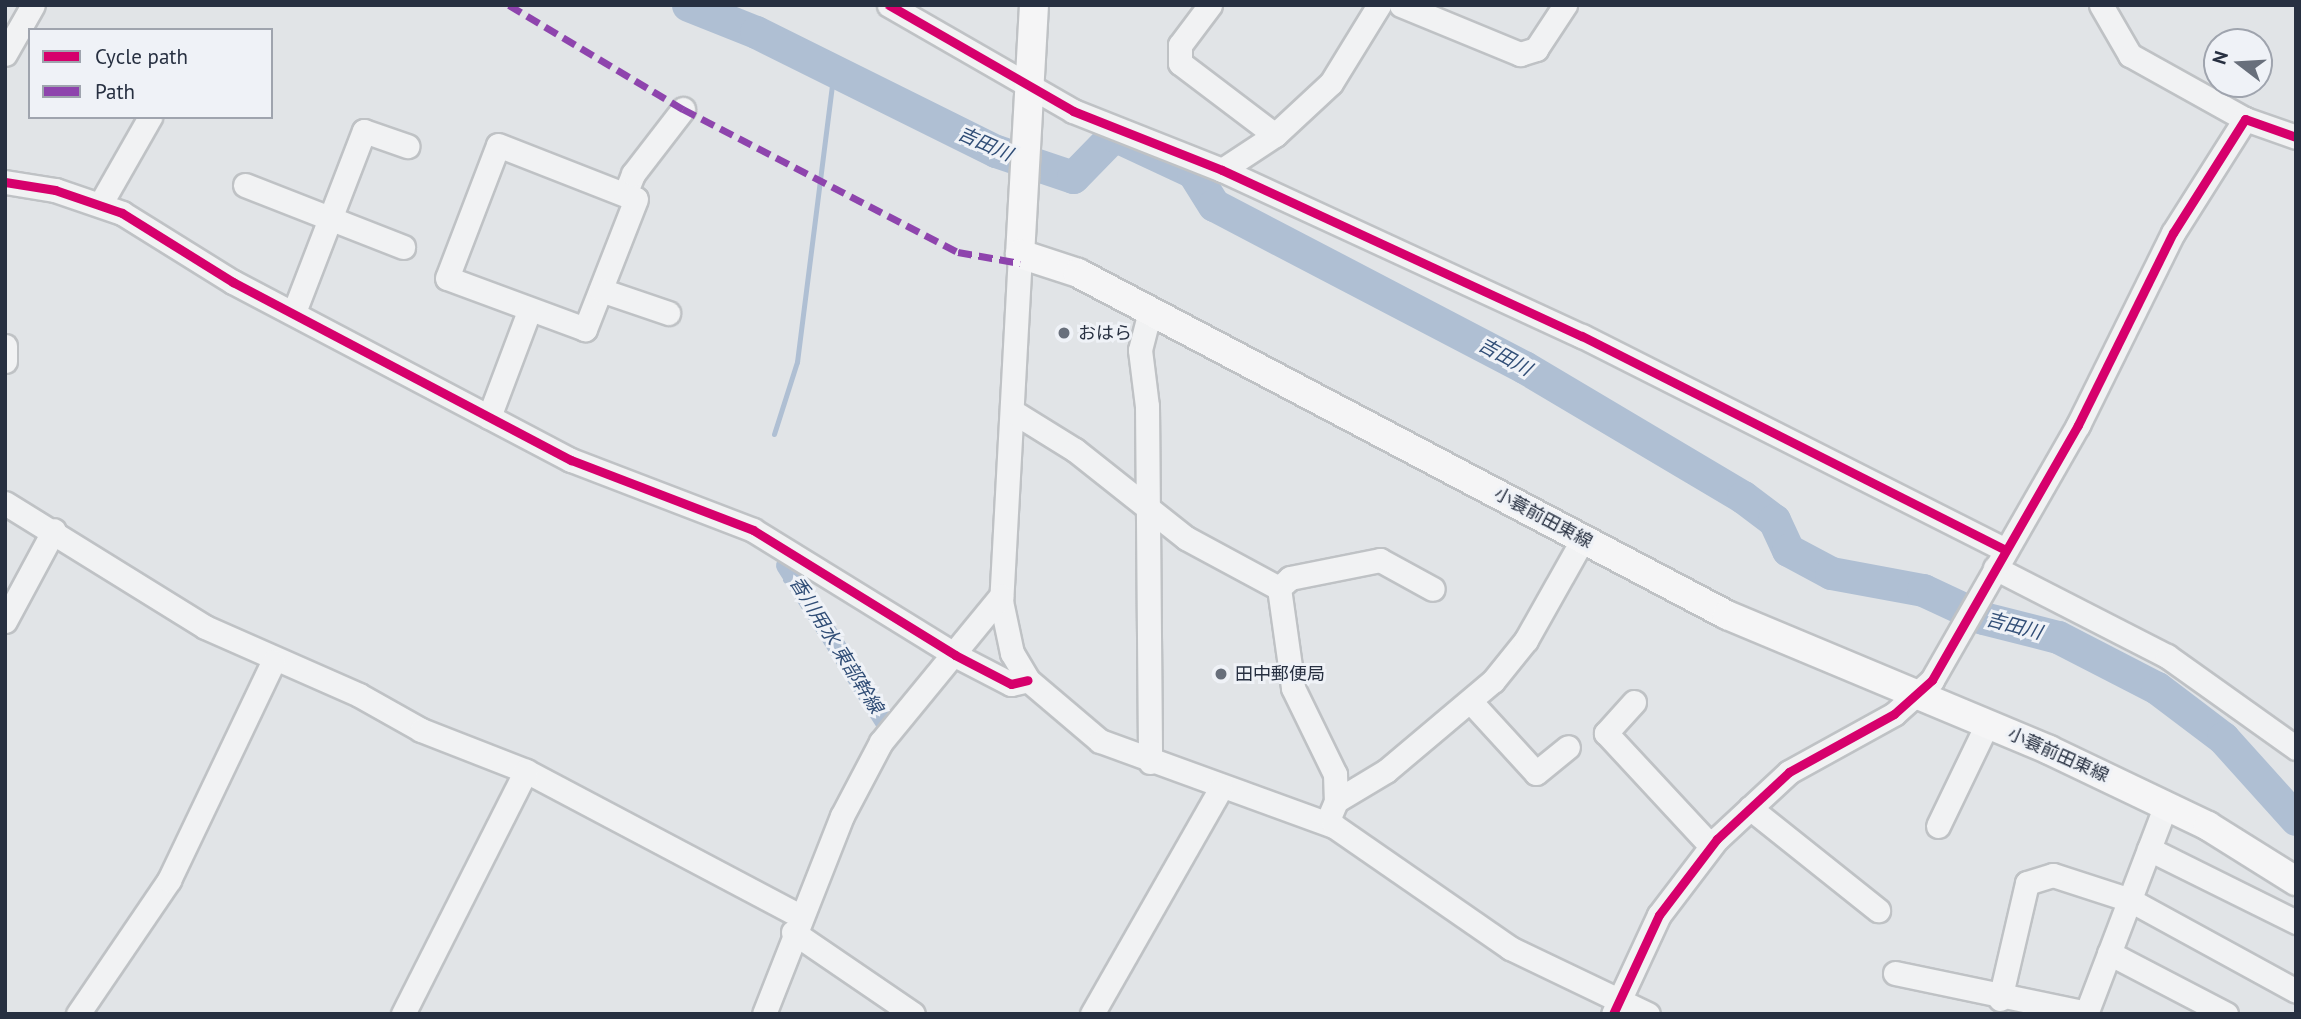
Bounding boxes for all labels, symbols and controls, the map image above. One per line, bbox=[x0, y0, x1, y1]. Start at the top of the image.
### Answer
legend bbox=[28, 28, 273, 119]
north arrow bbox=[2203, 28, 2273, 98]
text: Cycle path bbox=[95, 43, 188, 70]
text: N bbox=[2207, 48, 2233, 67]
text: Path bbox=[95, 78, 135, 105]
water label: 吉田川 bbox=[954, 122, 1016, 166]
place label: おはら bbox=[1078, 322, 1132, 344]
marker: おはら bbox=[1056, 325, 1072, 341]
water label: 吉田川 bbox=[1475, 333, 1535, 381]
street label: 小蓑前田東線 bbox=[1490, 483, 1596, 553]
water label: 香川用水 東部幹線 bbox=[785, 572, 887, 718]
water label: 吉田川 bbox=[1984, 608, 2044, 644]
place label: 田中郵便局 bbox=[1235, 663, 1325, 685]
marker: 田中郵便局 bbox=[1213, 666, 1229, 682]
street label: 小蓑前田東線 bbox=[2004, 723, 2112, 787]

